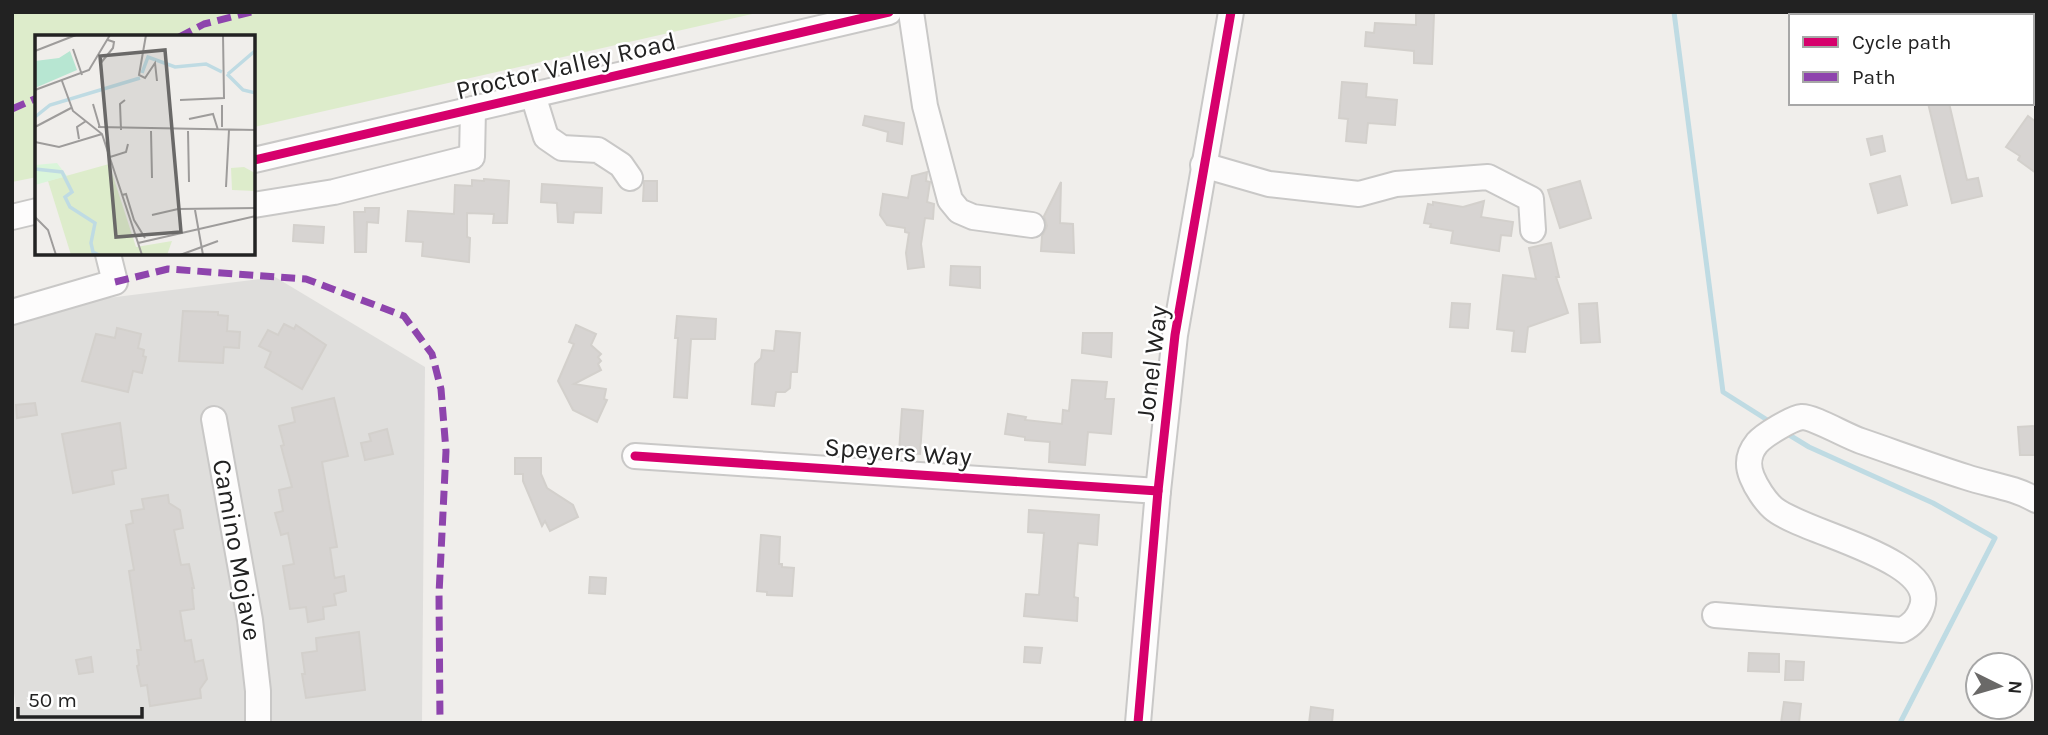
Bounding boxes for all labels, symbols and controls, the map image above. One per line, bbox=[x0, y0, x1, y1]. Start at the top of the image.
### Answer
legend bbox=[1789, 14, 2034, 105]
street label: Proctor Valley Road bbox=[453, 26, 679, 106]
text: Cycle path bbox=[1852, 30, 1952, 54]
inset map bbox=[35, 35, 256, 256]
text: Path bbox=[1852, 65, 1896, 89]
street label: Jonel Way bbox=[1130, 304, 1174, 422]
street label: Speyers Way bbox=[823, 431, 973, 473]
street label: Camino Mojave bbox=[206, 457, 268, 643]
north arrow bbox=[1964, 651, 2034, 721]
scale bar bbox=[18, 676, 142, 720]
text: N bbox=[2003, 680, 2026, 695]
text: 50 m bbox=[28, 688, 77, 712]

